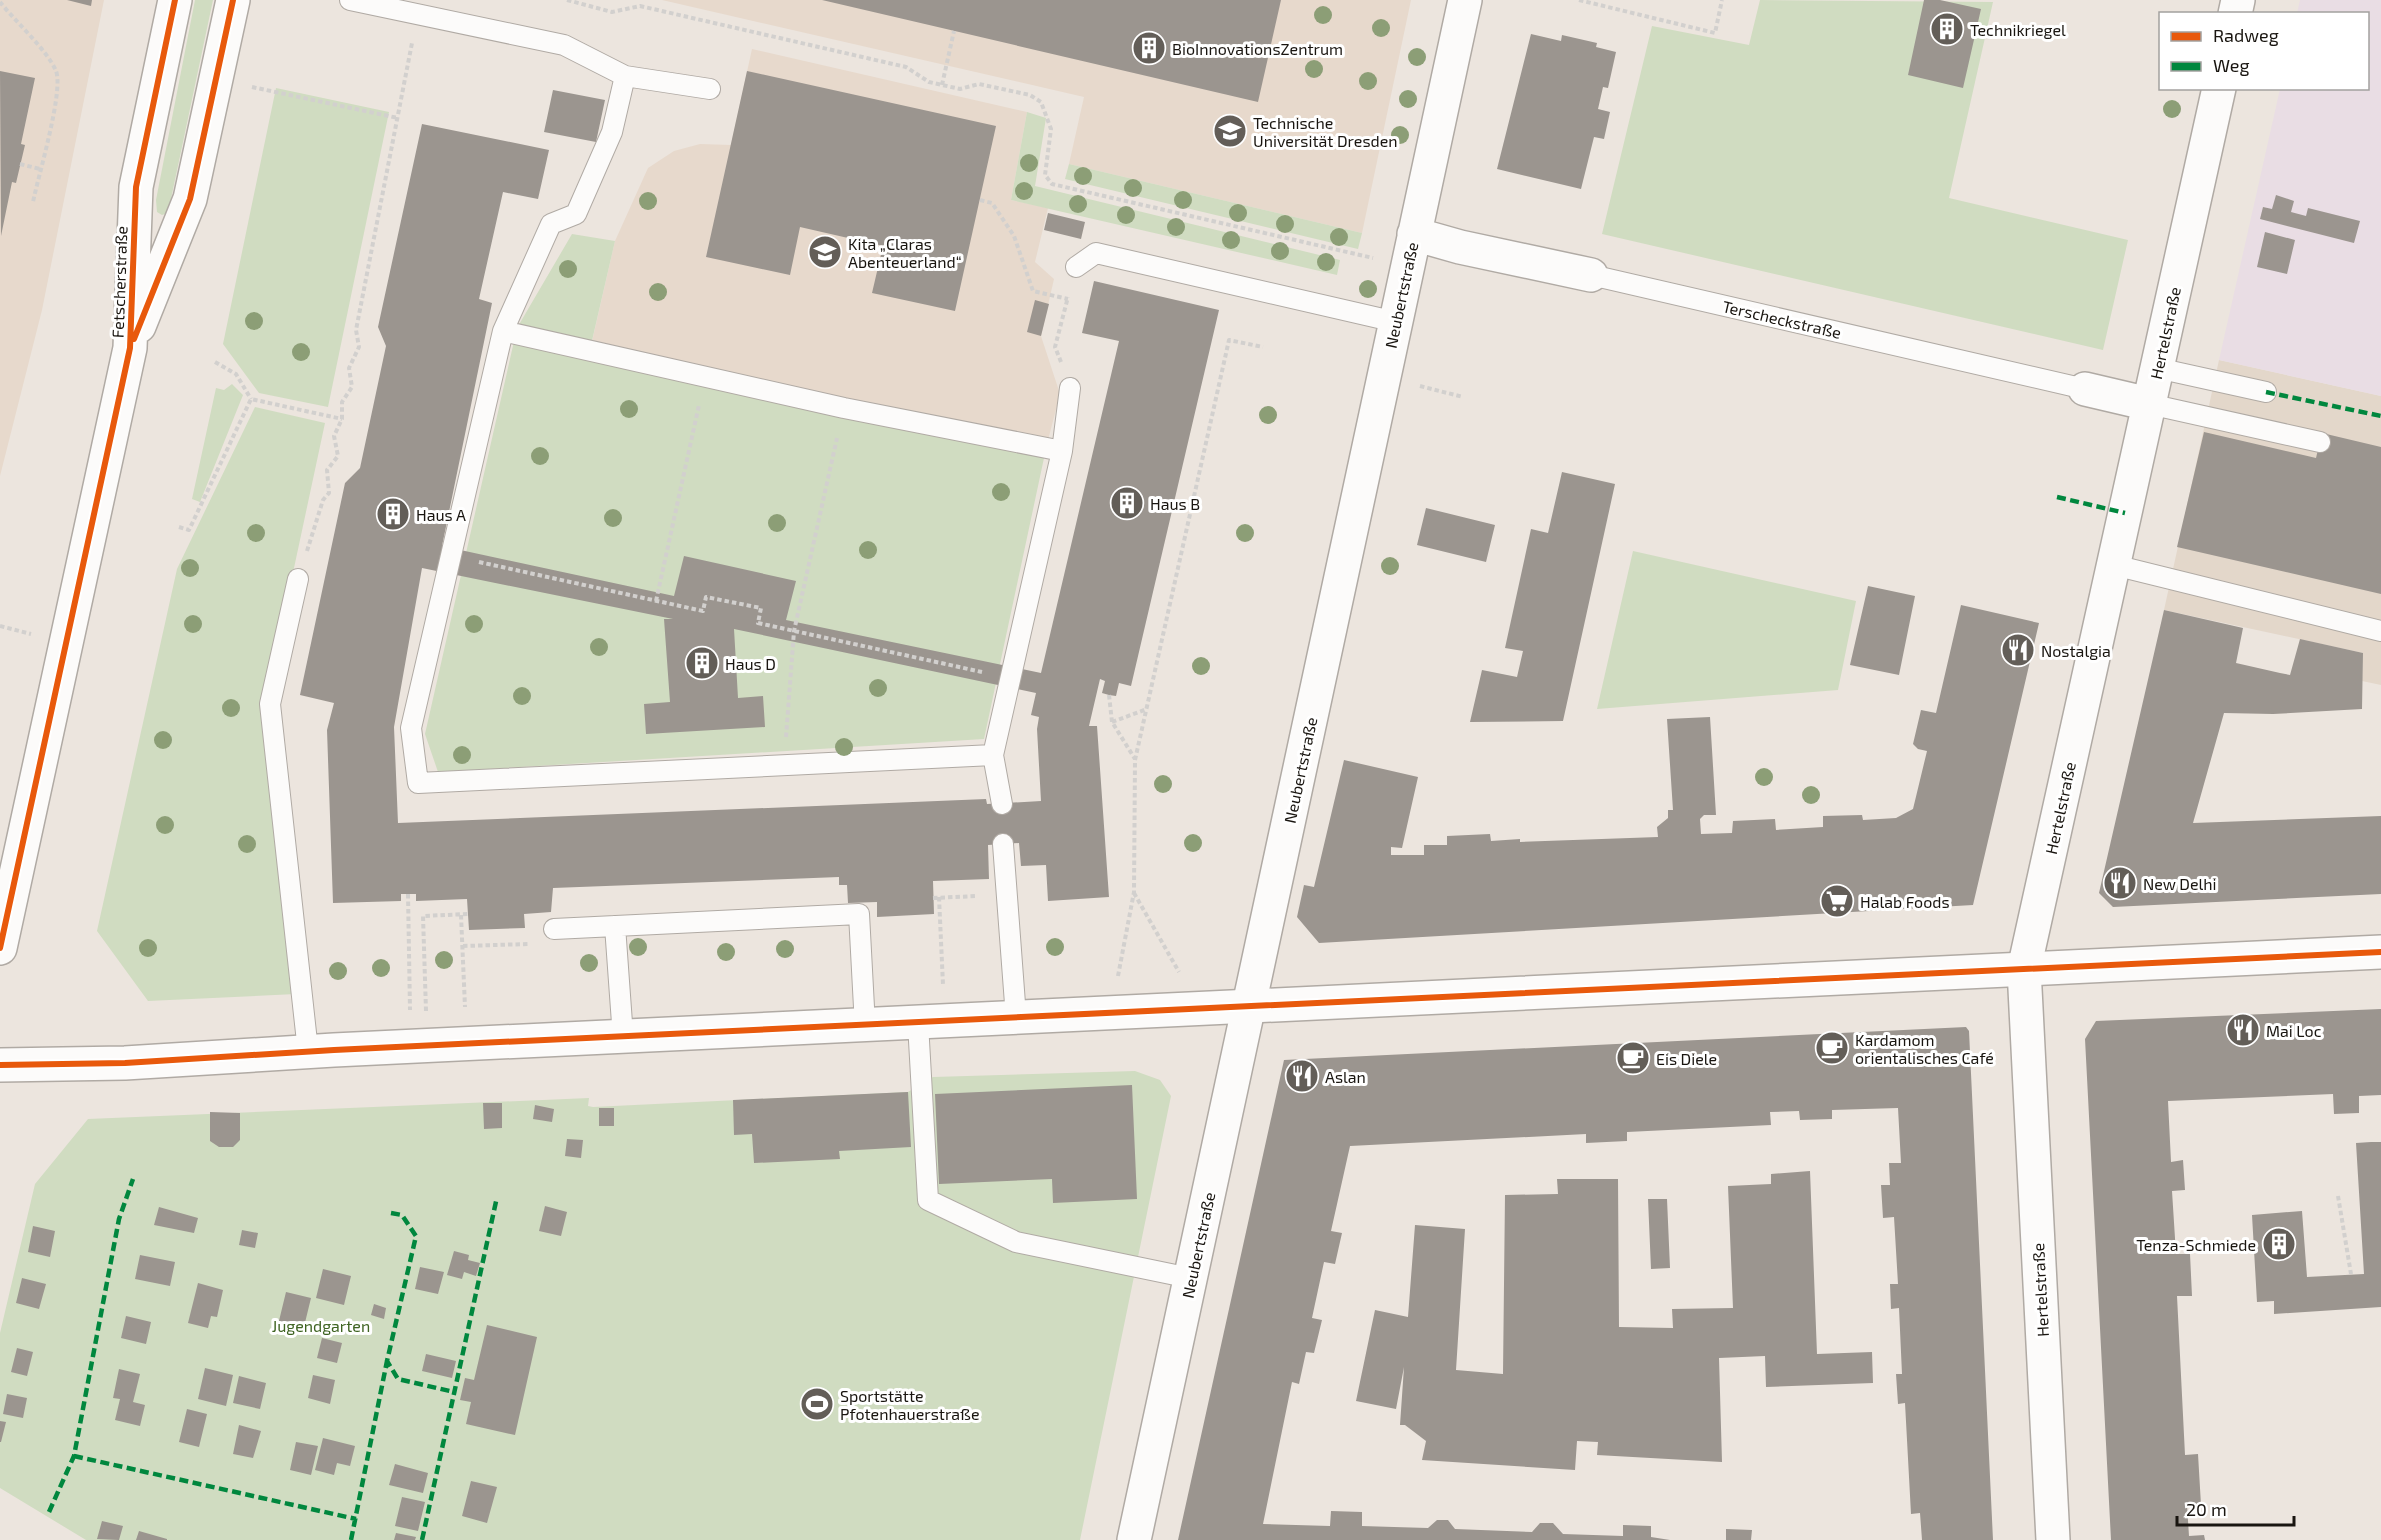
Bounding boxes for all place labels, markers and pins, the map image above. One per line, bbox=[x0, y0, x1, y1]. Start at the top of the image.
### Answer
building icon: Technikriegel bbox=[1929, 11, 1965, 47]
place label: Technikriegel bbox=[1970, 20, 2066, 39]
building icon: BioInnovationsZentrum bbox=[1131, 30, 1167, 66]
place label: BioInnovationsZentrum bbox=[1172, 39, 1343, 58]
school or university icon: Technische Universität Dresden bbox=[1212, 113, 1248, 149]
place label: Technische Universität Dresden bbox=[1253, 113, 1398, 150]
school or university icon: Kita „Claras Abenteuerland“ bbox=[807, 234, 843, 270]
place label: Kita „Claras Abenteuerland“ bbox=[848, 234, 962, 271]
building icon: Haus B bbox=[1109, 485, 1145, 521]
place label: Haus B bbox=[1150, 494, 1200, 513]
building icon: Haus A bbox=[375, 496, 411, 532]
place label: Haus A bbox=[416, 505, 466, 524]
restaurant icon: Nostalgia bbox=[2000, 632, 2036, 668]
place label: Nostalgia bbox=[2041, 641, 2111, 660]
building icon: Haus D bbox=[684, 645, 720, 681]
place label: Haus D bbox=[725, 654, 776, 673]
restaurant icon: New Delhi bbox=[2102, 865, 2138, 901]
place label: New Delhi bbox=[2143, 874, 2217, 893]
supermarket icon: Halab Foods bbox=[1819, 883, 1855, 919]
place label: Halab Foods bbox=[1860, 892, 1950, 911]
restaurant icon: Mai Loc bbox=[2225, 1012, 2261, 1048]
place label: Mai Loc bbox=[2266, 1021, 2322, 1040]
cafe icon: Kardamom orientalisches Café bbox=[1814, 1030, 1850, 1066]
place label: Kardamom orientalisches Café bbox=[1855, 1030, 1994, 1067]
cafe icon: Eis Diele bbox=[1615, 1040, 1651, 1076]
place label: Eis Diele bbox=[1656, 1049, 1717, 1068]
restaurant icon: Aslan bbox=[1284, 1058, 1320, 1094]
place label: Aslan bbox=[1325, 1067, 1366, 1086]
building icon: Tenza-Schmiede bbox=[2261, 1226, 2297, 1262]
place label: Tenza-Schmiede bbox=[2136, 1235, 2256, 1254]
sports icon: Sportstätte Pfotenhauerstraße bbox=[799, 1386, 835, 1422]
place label: Sportstätte Pfotenhauerstraße bbox=[840, 1386, 979, 1423]

